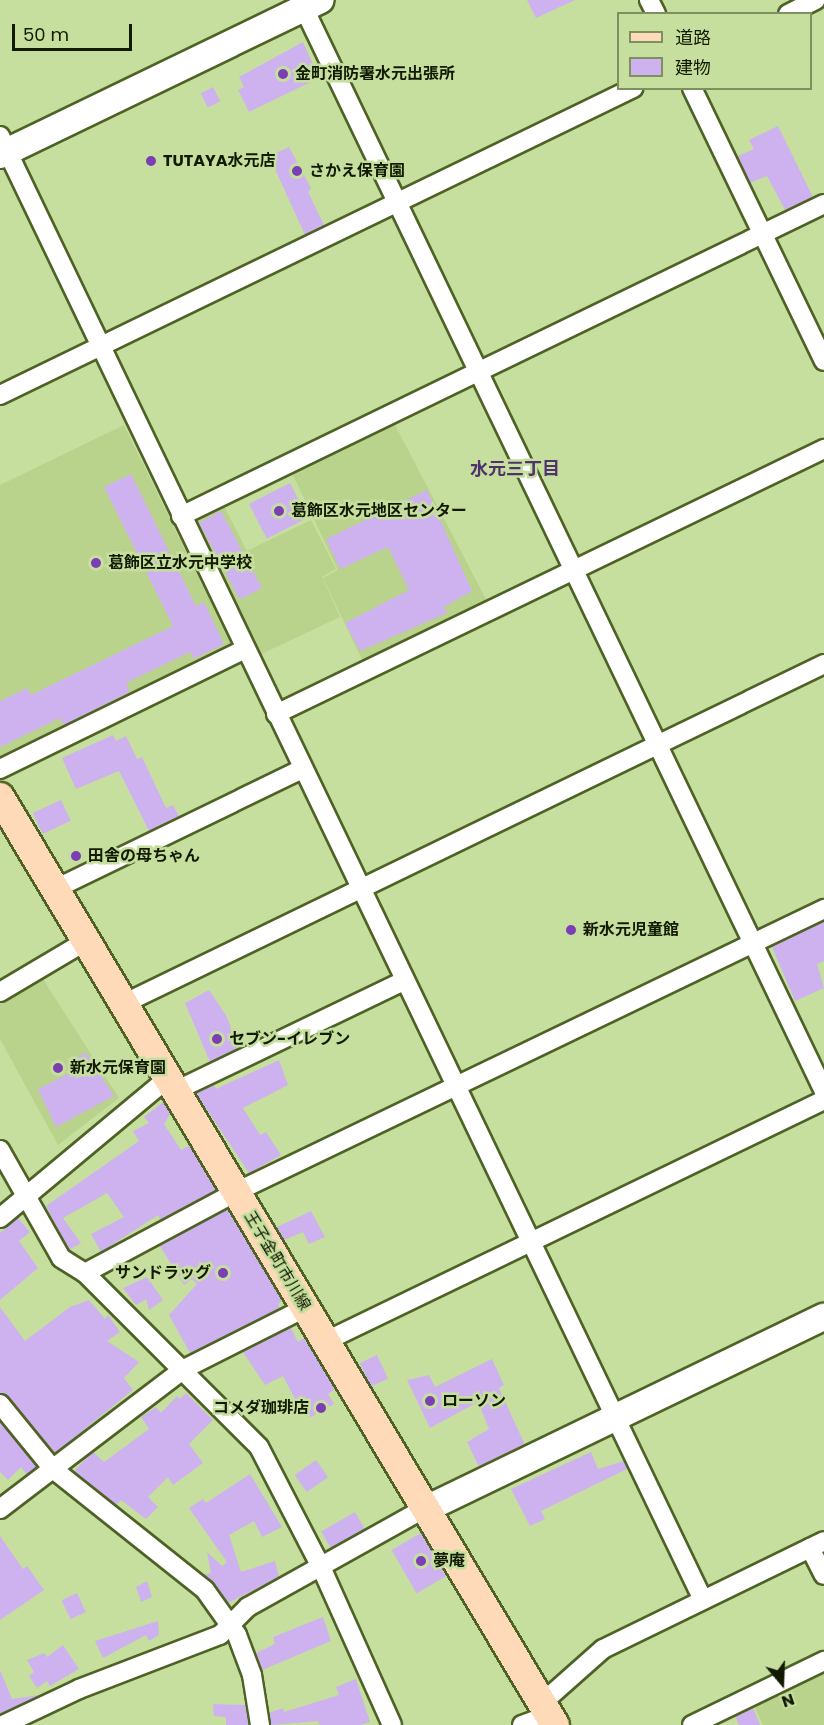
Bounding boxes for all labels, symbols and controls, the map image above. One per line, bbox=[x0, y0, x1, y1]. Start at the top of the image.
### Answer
scale bar bbox=[15, 12, 135, 50]
legend bbox=[617, 12, 812, 90]
text: 50 m bbox=[23, 22, 69, 47]
text: 道路 bbox=[675, 25, 711, 50]
text: 建物 bbox=[675, 55, 711, 80]
place label: 金町消防署水元出張所 bbox=[295, 64, 455, 84]
marker: 金町消防署水元出張所 bbox=[276, 67, 290, 81]
place label: TUTAYA水元店 bbox=[163, 151, 276, 171]
marker: TUTAYA水元店 bbox=[144, 154, 158, 168]
place label: さかえ保育園 bbox=[309, 161, 405, 181]
marker: さかえ保育園 bbox=[290, 164, 304, 178]
district label: 水元三丁目 bbox=[470, 458, 560, 480]
place label: 葛飾区水元地区センター bbox=[291, 501, 467, 521]
marker: 葛飾区水元地区センター bbox=[272, 504, 286, 518]
place label: 葛飾区立水元中学校 bbox=[108, 553, 252, 573]
marker: 葛飾区立水元中学校 bbox=[89, 556, 103, 570]
place label: 田舎の母ちゃん bbox=[88, 846, 200, 866]
marker: 田舎の母ちゃん bbox=[69, 849, 83, 863]
place label: 新水元児童館 bbox=[583, 920, 679, 940]
marker: 新水元児童館 bbox=[564, 923, 578, 937]
place label: セブン-イレブン bbox=[229, 1029, 350, 1049]
marker: セブン-イレブン bbox=[210, 1032, 224, 1046]
place label: 新水元保育園 bbox=[70, 1058, 166, 1078]
marker: 新水元保育園 bbox=[51, 1061, 65, 1075]
street label: 王子金町市川線 bbox=[240, 1208, 314, 1314]
place label: サンドラッグ bbox=[115, 1263, 211, 1283]
marker: サンドラッグ bbox=[216, 1266, 230, 1280]
place label: ローソン bbox=[442, 1391, 506, 1411]
marker: ローソン bbox=[423, 1394, 437, 1408]
place label: コメダ珈琲店 bbox=[213, 1398, 309, 1418]
marker: コメダ珈琲店 bbox=[314, 1401, 328, 1415]
place label: 夢庵 bbox=[433, 1551, 465, 1571]
marker: 夢庵 bbox=[414, 1554, 428, 1568]
north arrow bbox=[752, 1653, 812, 1713]
text: N bbox=[779, 1688, 797, 1713]

